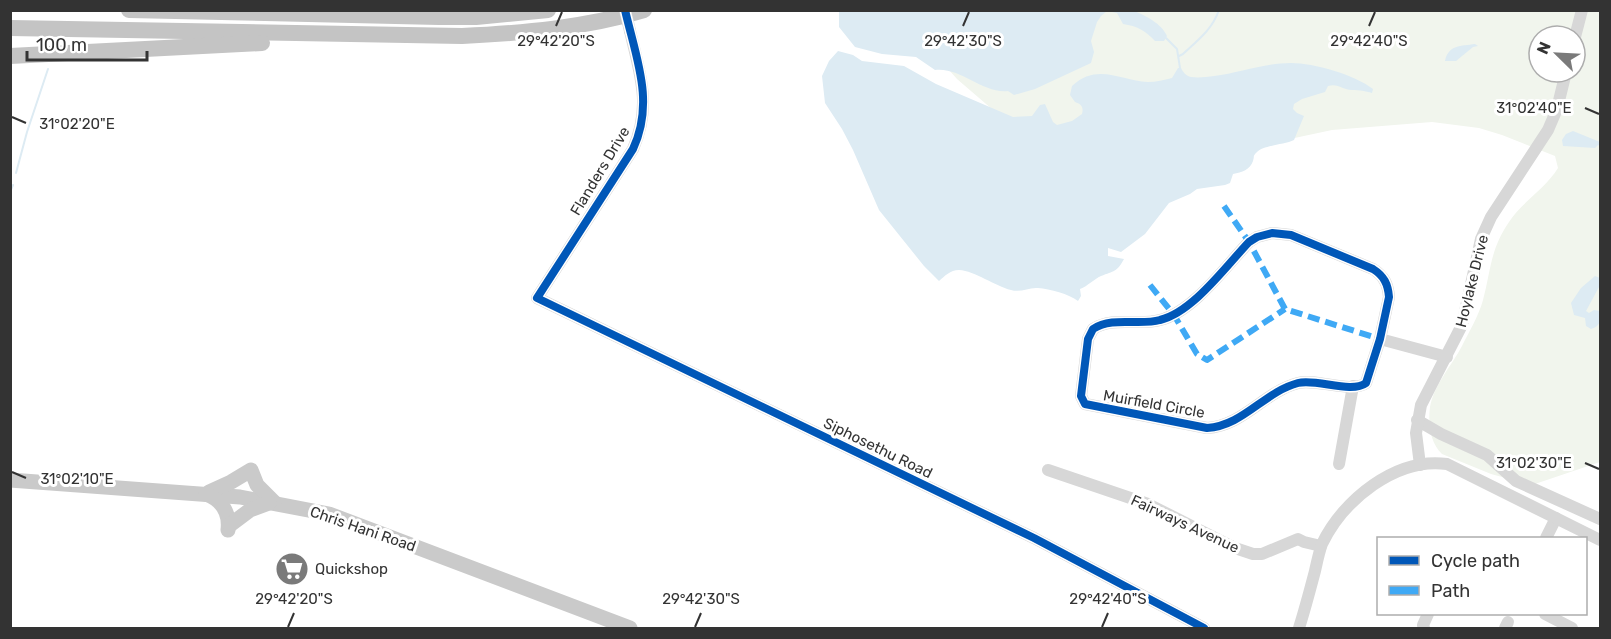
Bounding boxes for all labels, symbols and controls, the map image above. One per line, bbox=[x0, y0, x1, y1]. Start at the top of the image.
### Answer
scale bar bbox=[27, 24, 147, 62]
north arrow bbox=[1527, 24, 1587, 84]
text: 29°42'20"S bbox=[517, 32, 595, 50]
text: 29°42'30"S bbox=[924, 32, 1002, 50]
text: 29°42'40"S bbox=[1330, 32, 1408, 50]
text: 100 m bbox=[36, 34, 87, 56]
text: N bbox=[1533, 39, 1555, 57]
text: 31°02'40"E bbox=[1496, 99, 1572, 117]
text: 31°02'20"E bbox=[39, 115, 115, 133]
street label: Flanders Drive bbox=[566, 123, 634, 219]
street label: Hoylake Drive bbox=[1452, 233, 1492, 329]
street label: Muirfield Circle bbox=[1102, 386, 1206, 422]
street label: Siphosethu Road bbox=[821, 414, 935, 482]
text: 31°02'30"E bbox=[1496, 454, 1572, 472]
text: 31°02'10"E bbox=[40, 470, 114, 488]
street label: Fairways Avenue bbox=[1128, 491, 1242, 557]
street label: Chris Hani Road bbox=[308, 502, 418, 556]
legend bbox=[1377, 537, 1587, 615]
text: Cycle path bbox=[1431, 550, 1520, 572]
supermarket icon: Quickshop bbox=[274, 551, 310, 587]
place label: Quickshop bbox=[315, 560, 388, 578]
text: Path bbox=[1431, 580, 1470, 602]
text: 29°42'20"S bbox=[255, 590, 333, 608]
text: 29°42'30"S bbox=[662, 590, 740, 608]
text: 29°42'40"S bbox=[1069, 590, 1147, 608]

